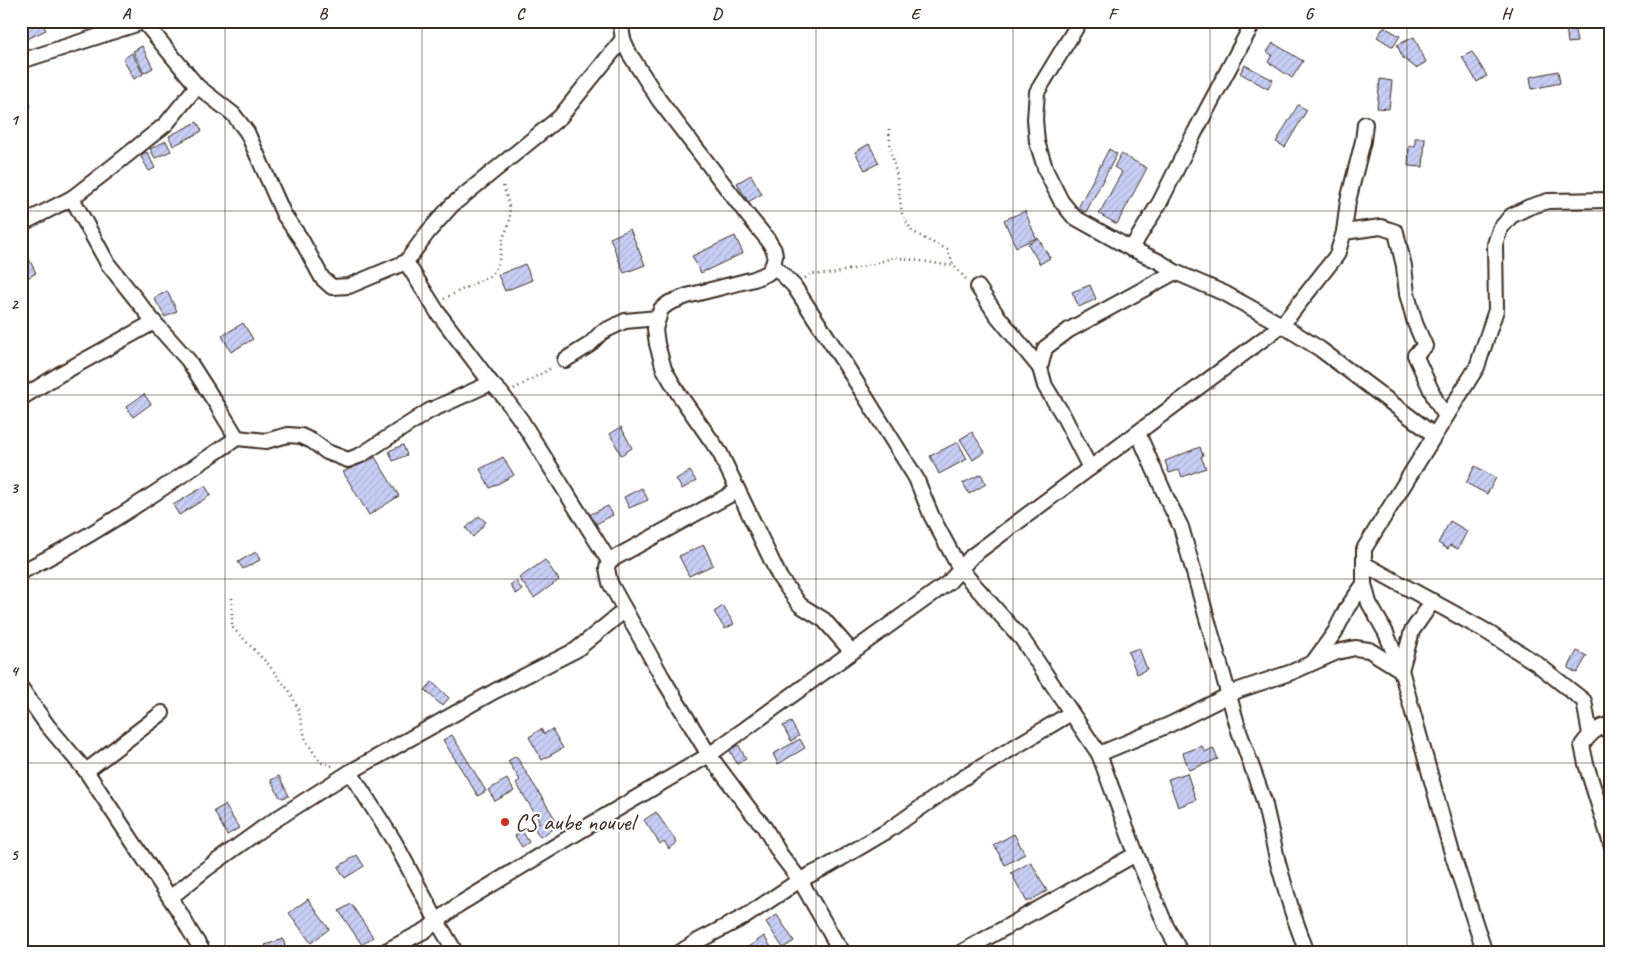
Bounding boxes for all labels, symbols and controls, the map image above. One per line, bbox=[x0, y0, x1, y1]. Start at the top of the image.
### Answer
text: A bbox=[122, 4, 132, 24]
text: B bbox=[319, 4, 329, 24]
text: C bbox=[516, 4, 526, 24]
text: D bbox=[712, 4, 723, 24]
text: E bbox=[911, 4, 922, 24]
text: F bbox=[1108, 4, 1119, 24]
text: G bbox=[1305, 4, 1315, 24]
text: H bbox=[1501, 4, 1513, 24]
text: 1 bbox=[10, 110, 19, 130]
text: 2 bbox=[10, 294, 19, 314]
text: 3 bbox=[10, 478, 19, 498]
text: 4 bbox=[10, 661, 19, 681]
place label: CS aube nouvel bbox=[515, 807, 638, 837]
marker: CS aube nouvel bbox=[499, 816, 511, 828]
text: 5 bbox=[11, 845, 20, 865]

